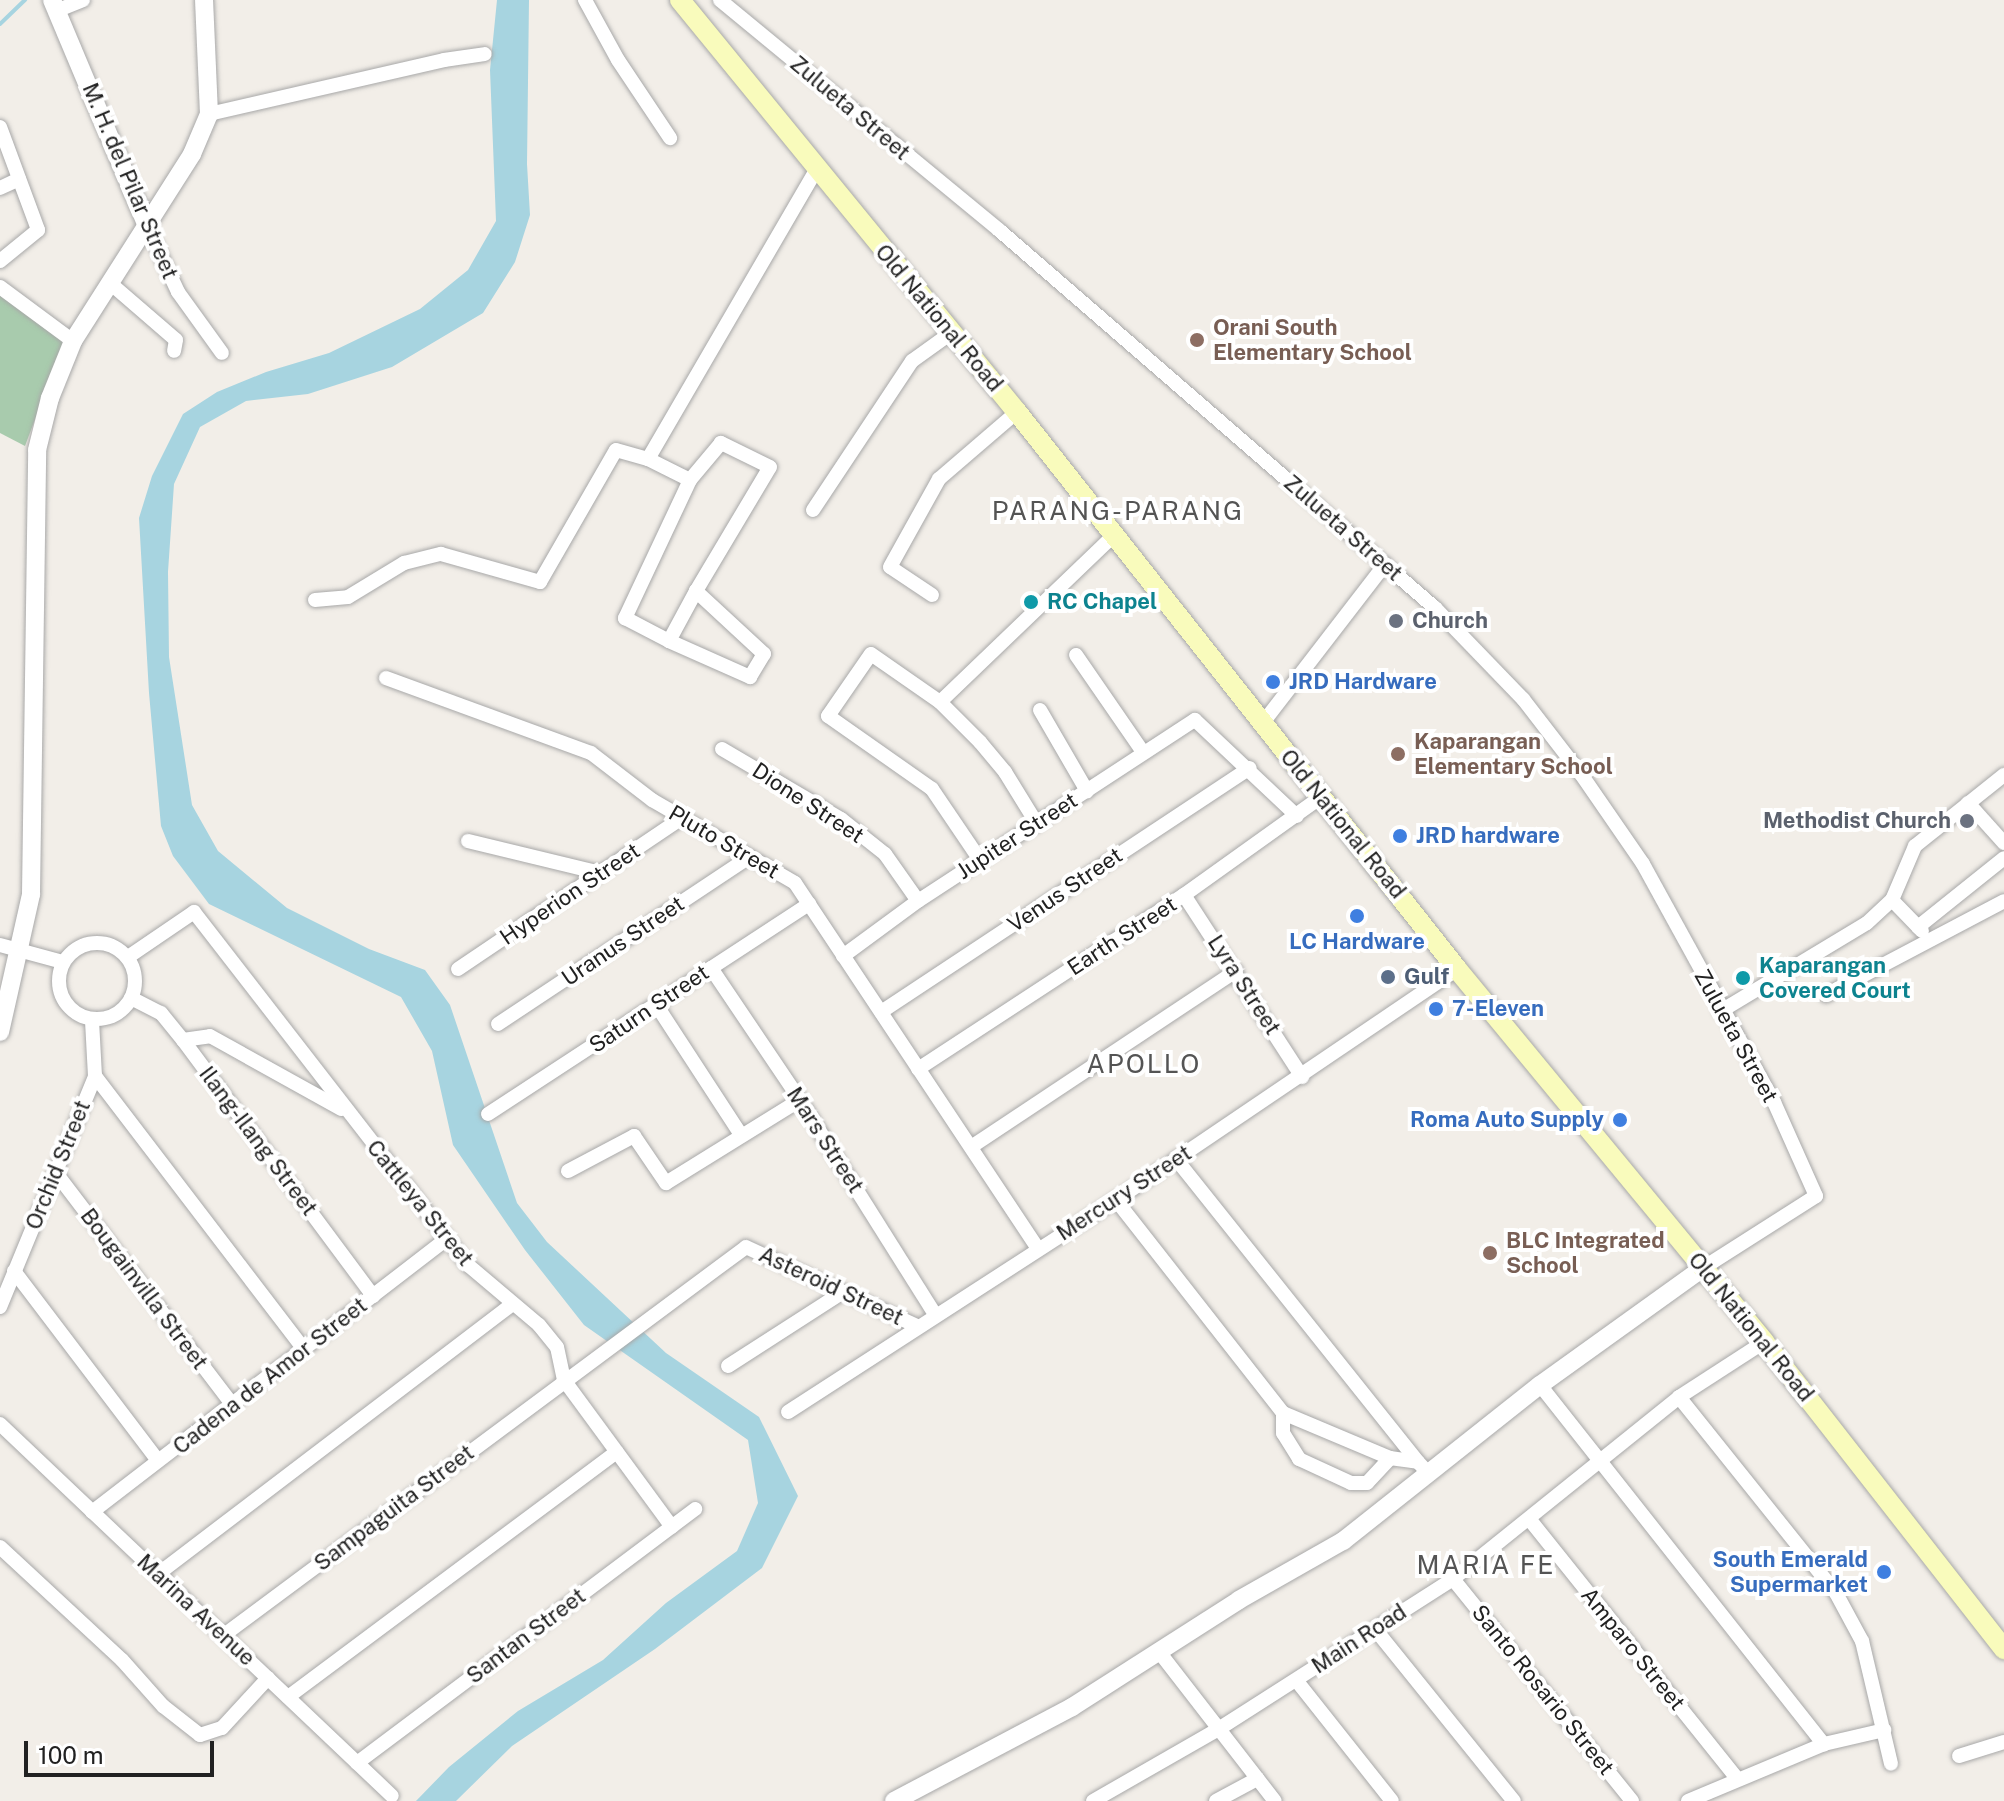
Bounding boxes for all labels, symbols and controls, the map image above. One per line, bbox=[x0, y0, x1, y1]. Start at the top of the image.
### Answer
street label: Zulueta Street bbox=[785, 50, 915, 166]
street label: M. H. del Pilar Street bbox=[77, 79, 183, 283]
street label: Old National Road bbox=[870, 239, 1008, 397]
place label: Orani South Elementary School bbox=[1213, 314, 1412, 366]
marker: Orani South Elementary School bbox=[1188, 331, 1206, 349]
street label: Zulueta Street bbox=[1278, 469, 1408, 587]
district label: PARANG-PARANG bbox=[992, 495, 1244, 527]
place label: RC Chapel bbox=[1047, 589, 1157, 615]
marker: RC Chapel bbox=[1022, 593, 1040, 611]
place label: Church bbox=[1412, 608, 1488, 634]
marker: Church bbox=[1387, 612, 1405, 630]
place label: JRD Hardware bbox=[1289, 669, 1437, 695]
marker: JRD Hardware bbox=[1264, 673, 1282, 691]
place label: Kaparangan Elementary School bbox=[1414, 728, 1613, 780]
street label: Old National Road bbox=[1275, 744, 1411, 904]
marker: Kaparangan Elementary School bbox=[1389, 745, 1407, 763]
street label: Dione Street bbox=[747, 757, 869, 849]
street label: Jupiter Street bbox=[952, 787, 1082, 885]
street label: Pluto Street bbox=[664, 800, 784, 884]
place label: Methodist Church bbox=[1763, 808, 1951, 834]
marker: Methodist Church bbox=[1958, 812, 1976, 830]
place label: JRD hardware bbox=[1416, 823, 1560, 849]
marker: JRD hardware bbox=[1391, 827, 1409, 845]
street label: Hyperion Street bbox=[495, 837, 645, 951]
street label: Venus Street bbox=[1003, 842, 1127, 938]
street label: Uranus Street bbox=[557, 890, 689, 992]
street label: Earth Street bbox=[1062, 891, 1182, 981]
marker: LC Hardware bbox=[1348, 907, 1366, 925]
place label: LC Hardware bbox=[1289, 929, 1425, 955]
street label: Lyra Street bbox=[1202, 930, 1286, 1040]
place label: Kaparangan Covered Court bbox=[1759, 952, 1911, 1004]
street label: Saturn Street bbox=[584, 959, 714, 1059]
place label: Gulf bbox=[1404, 964, 1449, 990]
street label: Zulueta Street bbox=[1689, 965, 1783, 1107]
marker: Gulf bbox=[1379, 968, 1397, 986]
marker: Kaparangan Covered Court bbox=[1734, 969, 1752, 987]
place label: 7-Eleven bbox=[1452, 996, 1544, 1022]
marker: 7-Eleven bbox=[1427, 1000, 1445, 1018]
district label: APOLLO bbox=[1087, 1048, 1201, 1080]
street label: Ilang-Ilang Street bbox=[193, 1061, 323, 1221]
street label: Mars Street bbox=[781, 1082, 869, 1198]
street label: Orchid Street bbox=[20, 1097, 96, 1233]
place label: Roma Auto Supply bbox=[1410, 1107, 1604, 1133]
marker: Roma Auto Supply bbox=[1611, 1111, 1629, 1129]
street label: Cattleya Street bbox=[361, 1135, 479, 1271]
street label: Mercury Street bbox=[1052, 1140, 1196, 1246]
street label: Bougainvilla Street bbox=[75, 1203, 213, 1375]
place label: BLC Integrated School bbox=[1506, 1227, 1665, 1278]
street label: Asteroid Street bbox=[755, 1241, 907, 1331]
marker: BLC Integrated School bbox=[1481, 1244, 1499, 1262]
street label: Old National Road bbox=[1683, 1247, 1819, 1407]
street label: Cadena de Amor Street bbox=[168, 1292, 372, 1460]
street label: Sampaguita Street bbox=[309, 1439, 479, 1577]
place label: South Emerald Supermarket bbox=[1713, 1546, 1868, 1598]
street label: Marina Avenue bbox=[132, 1549, 260, 1671]
district label: MARIA FE bbox=[1417, 1549, 1555, 1581]
marker: South Emerald Supermarket bbox=[1875, 1563, 1893, 1581]
street label: Amparo Street bbox=[1575, 1582, 1691, 1716]
street label: Santan Street bbox=[461, 1583, 591, 1689]
street label: Main Road bbox=[1307, 1599, 1411, 1679]
street label: Santo Rosario Street bbox=[1466, 1600, 1620, 1780]
scale bar bbox=[28, 1725, 218, 1775]
text: 100 m bbox=[38, 1741, 104, 1769]

